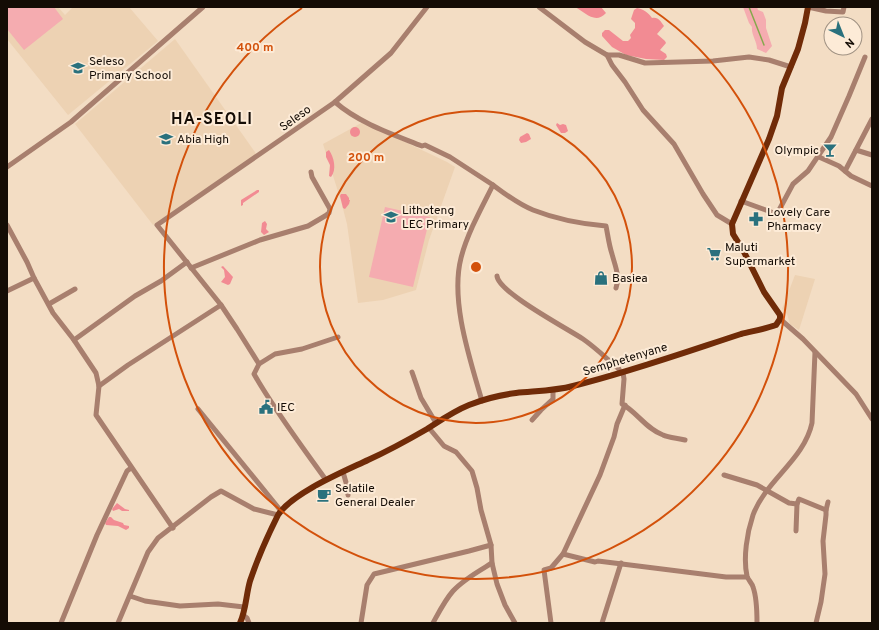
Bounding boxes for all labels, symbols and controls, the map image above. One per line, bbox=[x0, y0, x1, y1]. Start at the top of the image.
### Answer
north arrow bbox=[823, 16, 863, 56]
text: N bbox=[841, 35, 857, 50]
text: 400 m bbox=[236, 40, 274, 56]
place label: Seleso Primary School bbox=[89, 54, 172, 84]
school or university icon: Seleso Primary School bbox=[70, 60, 86, 76]
street label: Seleso bbox=[277, 102, 315, 136]
district label: HA-SEOLI bbox=[171, 110, 253, 130]
school or university icon: Abia High bbox=[158, 131, 174, 147]
place label: Abia High bbox=[177, 132, 229, 148]
bar icon: Olympic bbox=[822, 142, 838, 158]
place label: Olympic bbox=[774, 143, 819, 159]
text: 200 m bbox=[348, 150, 384, 166]
place label: Lithoteng LEC Primary bbox=[402, 203, 469, 233]
place label: Lovely Care Pharmacy bbox=[767, 205, 830, 235]
school or university icon: Lithoteng LEC Primary bbox=[383, 209, 399, 225]
pharmacy icon: Lovely Care Pharmacy bbox=[748, 211, 764, 227]
place label: Maluti Supermarket bbox=[725, 240, 795, 270]
supermarket icon: Maluti Supermarket bbox=[706, 246, 722, 262]
centre of rings bbox=[469, 260, 483, 274]
shop icon: Basiea bbox=[593, 270, 609, 286]
place label: Basiea bbox=[612, 271, 648, 287]
street label: Semphetenyane bbox=[581, 339, 670, 380]
public building icon: IEC bbox=[258, 399, 274, 415]
place label: IEC bbox=[277, 400, 295, 416]
place label: Selatile General Dealer bbox=[335, 481, 416, 511]
cafe icon: Selatile General Dealer bbox=[316, 487, 332, 503]

